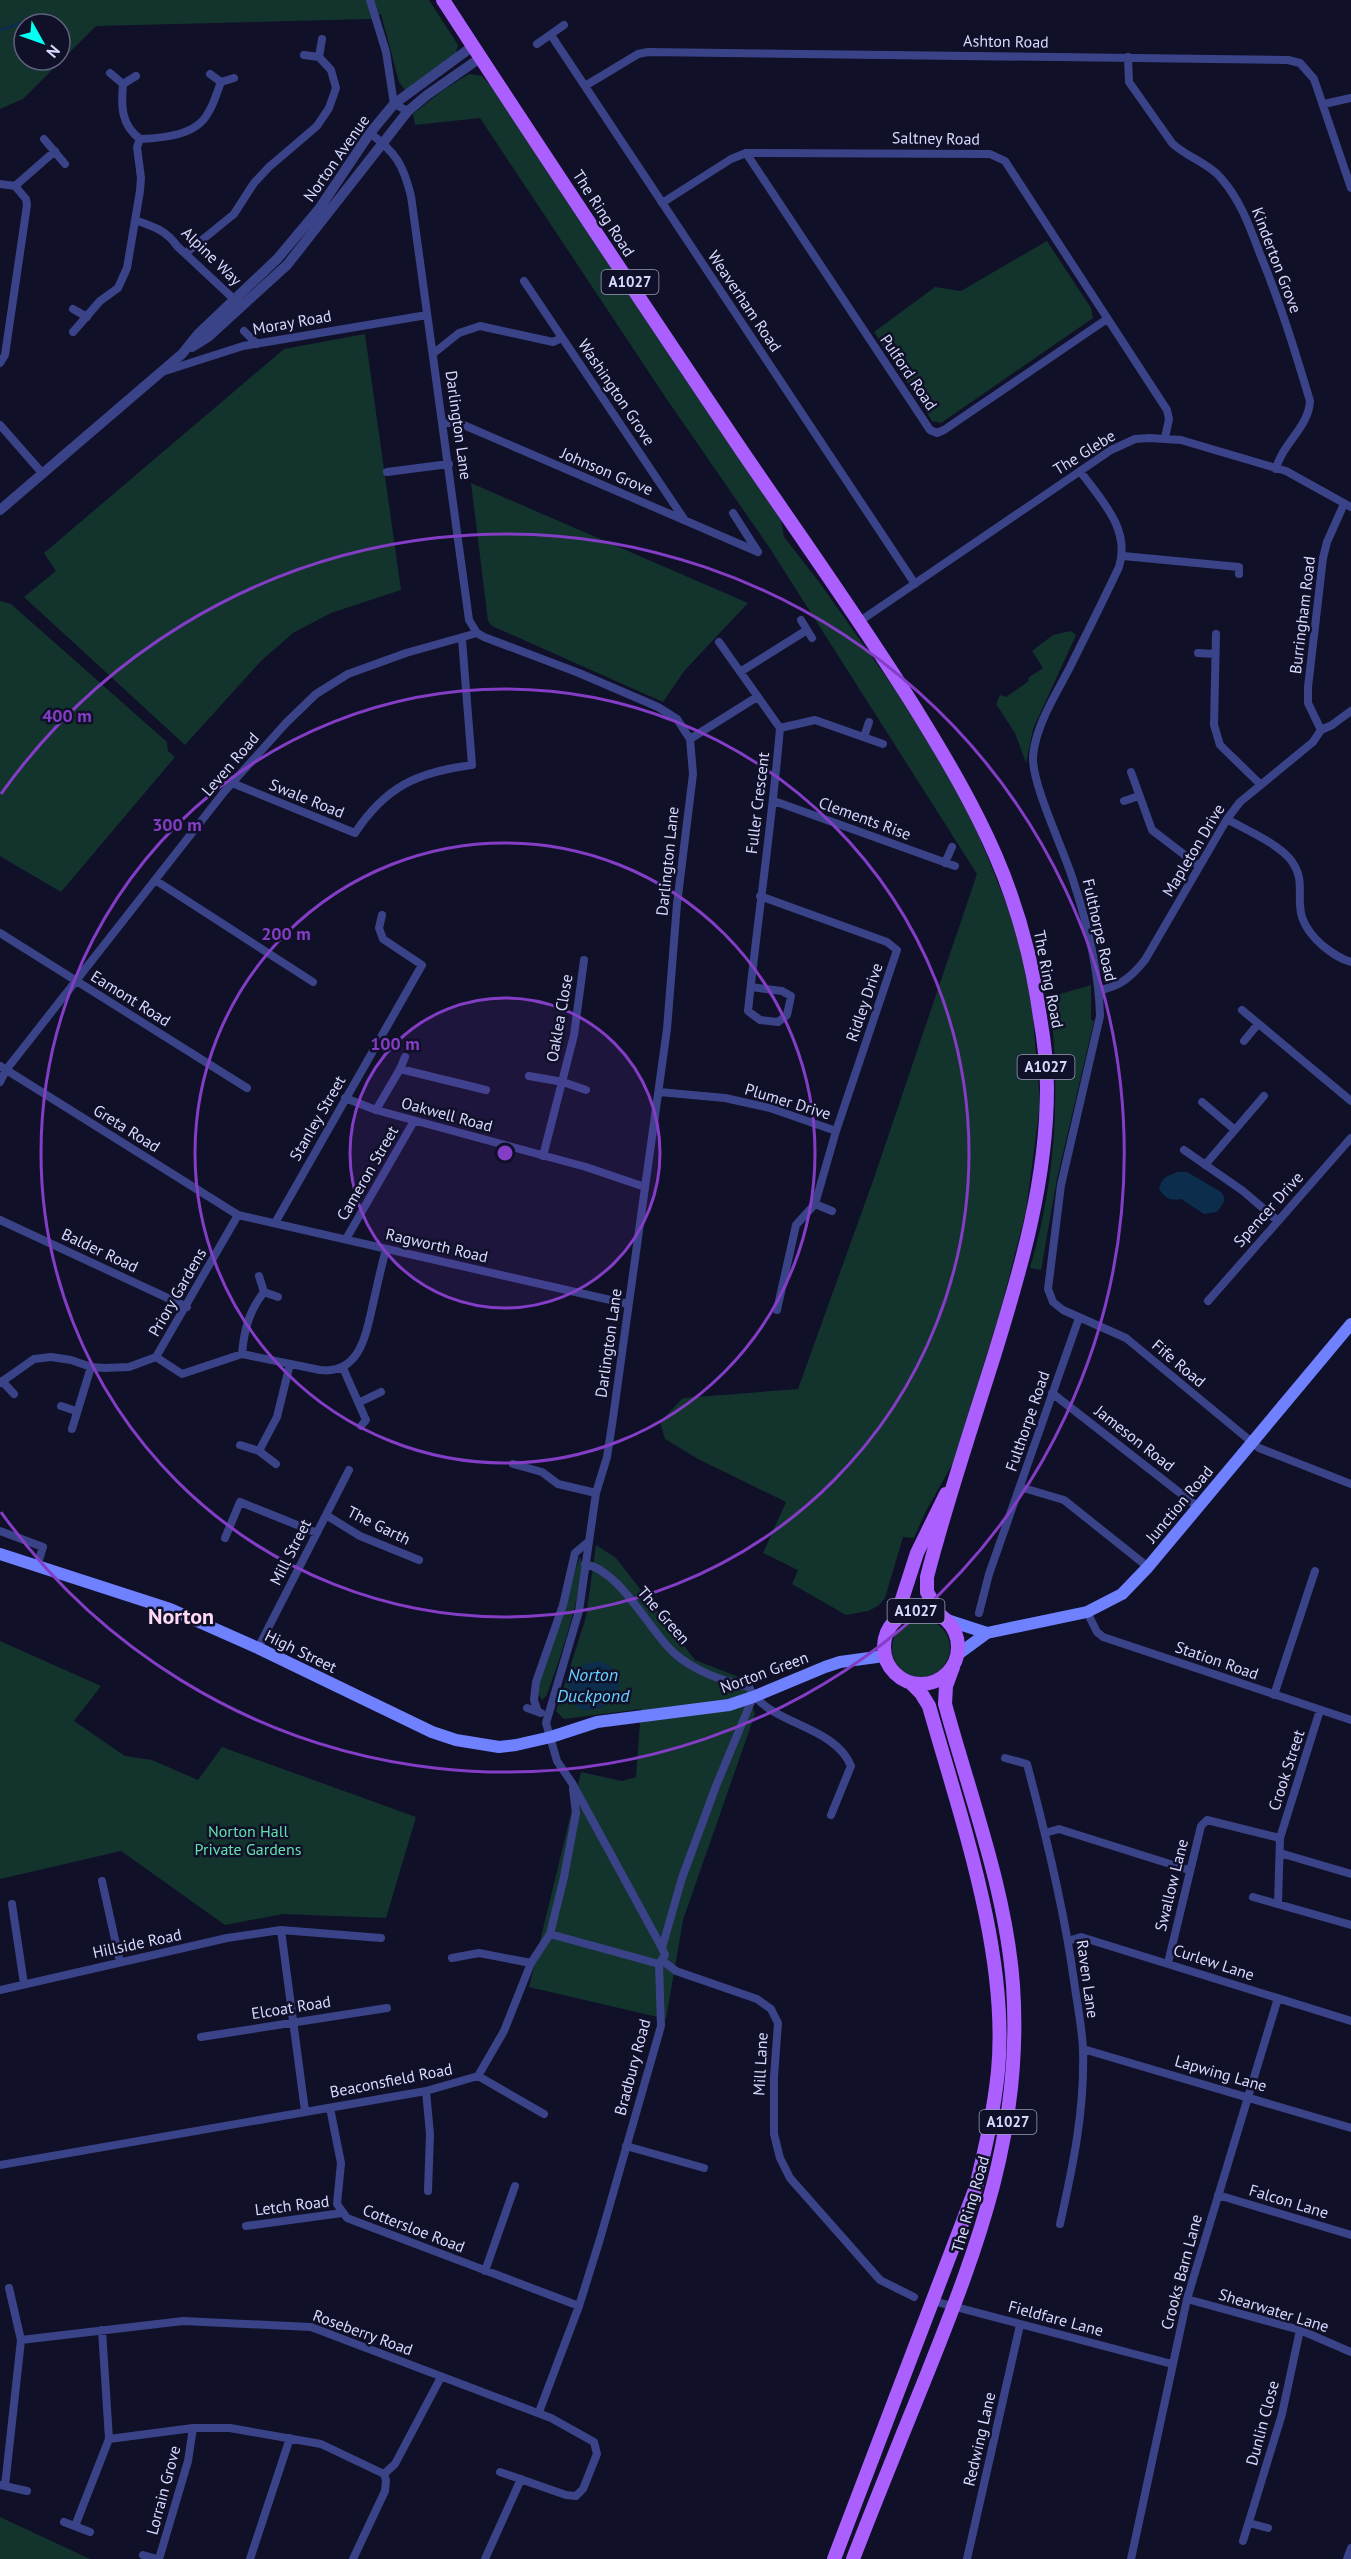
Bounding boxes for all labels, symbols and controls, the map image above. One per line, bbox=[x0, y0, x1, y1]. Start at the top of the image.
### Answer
north arrow bbox=[12, 12, 72, 72]
street label: Ashton Road bbox=[963, 30, 1049, 52]
text: N bbox=[42, 41, 65, 62]
street label: Norton Avenue bbox=[299, 111, 373, 205]
street label: Saltney Road bbox=[892, 127, 980, 149]
street label: The Ring Road bbox=[569, 166, 639, 260]
street label: Kinderton Grove bbox=[1248, 204, 1306, 316]
street label: Alpine Way bbox=[178, 222, 247, 290]
street label: Weaverham Road bbox=[704, 247, 786, 355]
road number: A1027 bbox=[602, 270, 658, 294]
street label: Moray Road bbox=[251, 305, 333, 339]
street label: Pulford Road bbox=[876, 330, 942, 414]
street label: Washington Grove bbox=[574, 335, 660, 449]
street label: Darlington Lane bbox=[441, 369, 477, 481]
street label: The Glebe bbox=[1049, 425, 1119, 479]
street label: Johnson Grove bbox=[557, 442, 656, 499]
street label: Burringham Road bbox=[1285, 555, 1319, 675]
text: 400 m bbox=[42, 704, 92, 727]
street label: Leven Road bbox=[197, 728, 263, 800]
street label: Fuller Crescent bbox=[741, 750, 773, 855]
street label: Swale Road bbox=[267, 774, 347, 822]
street label: Clements Rise bbox=[816, 792, 914, 844]
street label: Mapleton Drive bbox=[1157, 800, 1229, 900]
street label: Darlington Lane bbox=[651, 805, 683, 917]
text: 300 m bbox=[152, 813, 202, 836]
street label: Fulthorpe Road bbox=[1078, 877, 1122, 983]
text: 200 m bbox=[261, 922, 311, 945]
street label: The Ring Road bbox=[1030, 928, 1068, 1030]
street label: Ridley Drive bbox=[841, 960, 887, 1044]
street label: Eamont Road bbox=[87, 966, 175, 1030]
street label: Oaklea Close bbox=[541, 973, 577, 1063]
text: 100 m bbox=[370, 1032, 420, 1055]
road number: A1027 bbox=[1018, 1055, 1074, 1079]
street label: Stanley Street bbox=[285, 1071, 350, 1164]
street label: Plumer Drive bbox=[743, 1078, 833, 1124]
street label: Oakwell Road bbox=[399, 1092, 495, 1136]
street label: Greta Road bbox=[90, 1100, 164, 1156]
street label: Cameron Street bbox=[332, 1122, 402, 1224]
centre of rings bbox=[495, 1143, 515, 1163]
street label: Spencer Drive bbox=[1229, 1167, 1307, 1251]
street label: Balder Road bbox=[58, 1224, 142, 1276]
street label: Ragworth Road bbox=[384, 1224, 490, 1266]
street label: Priory Gardens bbox=[144, 1244, 210, 1340]
street label: Darlington Lane bbox=[590, 1287, 626, 1399]
street label: Fife Road bbox=[1148, 1335, 1210, 1391]
street label: Fulthorpe Road bbox=[1001, 1368, 1053, 1474]
street label: Jameson Road bbox=[1090, 1400, 1179, 1475]
street label: Junction Road bbox=[1140, 1461, 1217, 1547]
street label: The Garth bbox=[344, 1501, 414, 1549]
street label: Mill Street bbox=[265, 1515, 315, 1588]
street label: The Green bbox=[633, 1582, 695, 1648]
road number: A1027 bbox=[888, 1599, 944, 1623]
district label: Norton bbox=[148, 1602, 214, 1630]
street label: High Street bbox=[262, 1625, 341, 1677]
street label: Station Road bbox=[1173, 1636, 1261, 1684]
street label: Norton Green bbox=[717, 1647, 811, 1697]
water label: Norton Duckpond bbox=[557, 1663, 630, 1707]
street label: Crook Street bbox=[1264, 1727, 1309, 1813]
park label: Norton Hall Private Gardens bbox=[195, 1821, 302, 1859]
street label: Swallow Lane bbox=[1150, 1837, 1192, 1933]
street label: Hillside Road bbox=[91, 1924, 183, 1962]
street label: Raven Lane bbox=[1073, 1939, 1103, 2019]
street label: Curlew Lane bbox=[1171, 1940, 1257, 1984]
street label: Elcoat Road bbox=[250, 1991, 332, 2023]
street label: Bradbury Road bbox=[610, 2017, 654, 2117]
street label: Mill Lane bbox=[748, 2032, 772, 2096]
street label: Lapwing Lane bbox=[1173, 2050, 1269, 2096]
street label: Beaconsfield Road bbox=[328, 2058, 454, 2102]
road number: A1027 bbox=[980, 2110, 1036, 2134]
street label: The Ring Road bbox=[947, 2153, 993, 2255]
street label: Falcon Lane bbox=[1247, 2179, 1331, 2223]
street label: Letch Road bbox=[254, 2191, 330, 2219]
street label: Cottersloe Road bbox=[360, 2199, 468, 2257]
street label: Crooks Barn Lane bbox=[1156, 2212, 1206, 2332]
street label: Shearwater Lane bbox=[1216, 2284, 1332, 2336]
street label: Fieldfare Lane bbox=[1006, 2296, 1106, 2340]
street label: Roseberry Road bbox=[310, 2305, 416, 2359]
street label: Dunlin Close bbox=[1241, 2378, 1283, 2468]
street label: Redwing Lane bbox=[958, 2390, 1000, 2488]
street label: Lorrain Grove bbox=[142, 2443, 184, 2537]

